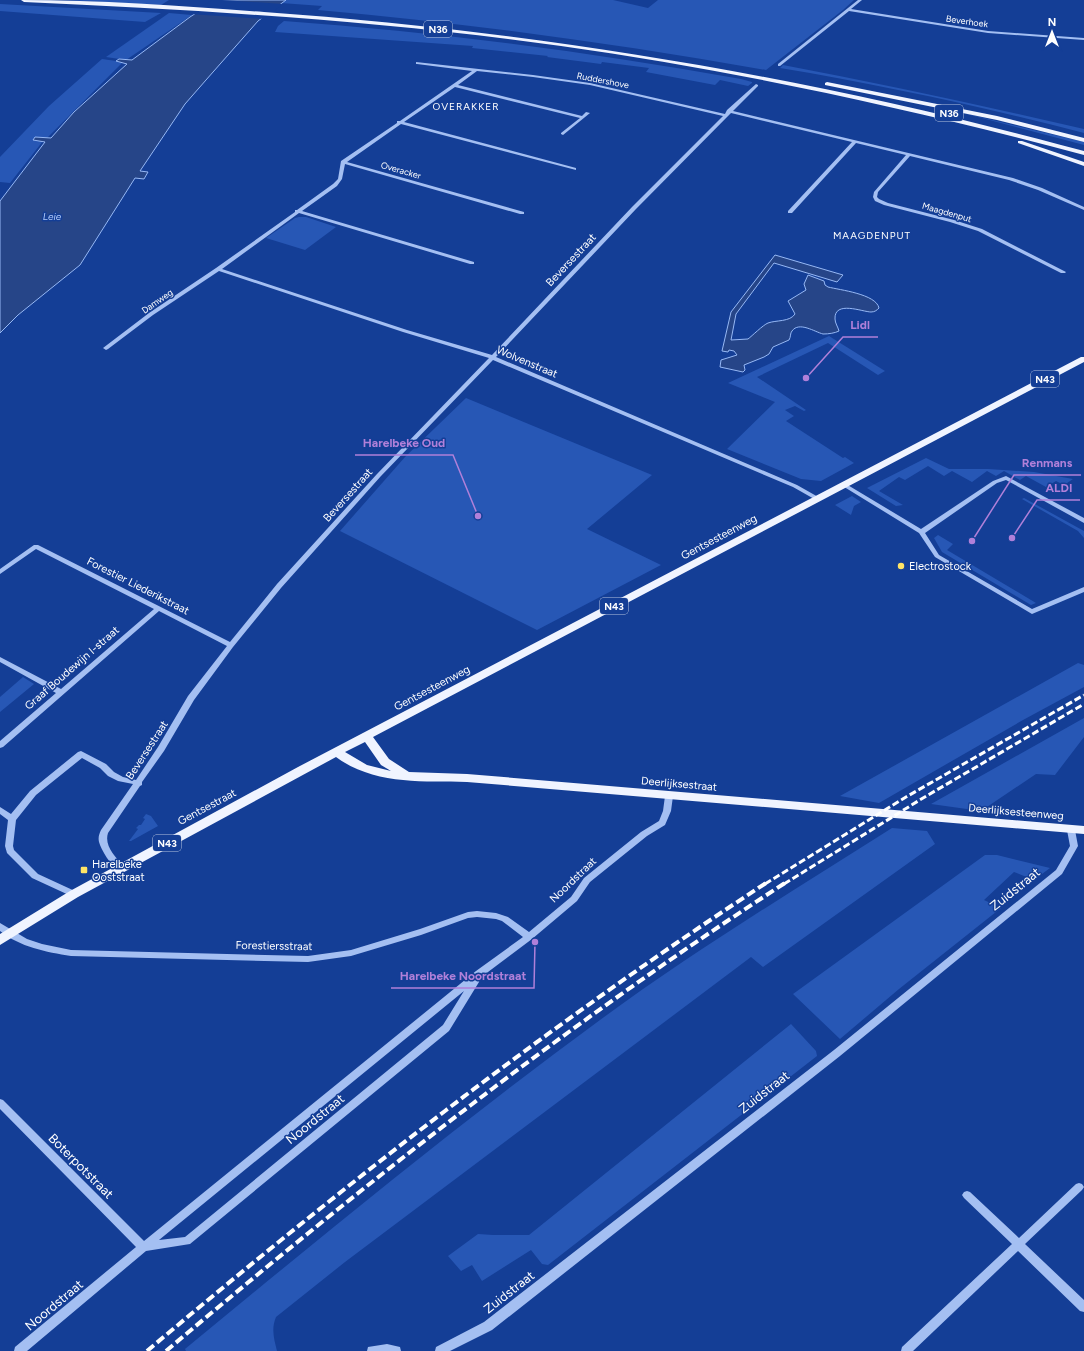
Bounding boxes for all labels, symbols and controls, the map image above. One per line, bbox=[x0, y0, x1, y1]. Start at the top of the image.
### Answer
north arrow bbox=[1032, 12, 1072, 52]
street label: Beverhoek bbox=[945, 13, 989, 29]
text: N bbox=[1048, 16, 1056, 29]
road number: N36 bbox=[424, 21, 452, 37]
street label: Ruddershove bbox=[576, 70, 630, 90]
district label: OVERAKKER bbox=[433, 100, 499, 113]
road number: N36 bbox=[935, 105, 963, 121]
street label: Overacker bbox=[380, 159, 422, 181]
street label: Maagdenput bbox=[921, 200, 974, 224]
water label: Leie bbox=[43, 210, 62, 223]
district label: MAAGDENPUT bbox=[833, 229, 911, 242]
street label: Beversestraat bbox=[543, 231, 599, 289]
street label: Damweg bbox=[139, 286, 175, 316]
callout: Lidl bbox=[843, 313, 878, 337]
text: Lidl bbox=[850, 318, 870, 332]
street label: Wolvenstraat bbox=[495, 343, 559, 381]
road number: N43 bbox=[1031, 371, 1059, 387]
callout: Harelbeke Oud bbox=[355, 431, 453, 455]
text: Harelbeke Oud bbox=[363, 436, 445, 450]
callout: Renmans bbox=[1014, 451, 1081, 475]
text: Renmans bbox=[1022, 456, 1073, 470]
street label: Beversestraat bbox=[321, 466, 375, 524]
callout: ALDI bbox=[1037, 476, 1080, 500]
text: ALDI bbox=[1046, 481, 1072, 495]
street label: Gentsesteenweg bbox=[679, 512, 759, 562]
street label: Forestier Liederikstraat bbox=[85, 555, 191, 617]
place label: Electrostock bbox=[909, 560, 972, 573]
marker: Electrostock bbox=[896, 561, 906, 571]
road number: N43 bbox=[600, 598, 628, 614]
street label: Graaf Boudewijn I-straat bbox=[22, 624, 122, 712]
street label: Gentsesteenweg bbox=[392, 663, 472, 713]
street label: Beversestraat bbox=[123, 718, 171, 782]
street label: Deerlijksestraat bbox=[641, 774, 717, 794]
street label: Gentsestraat bbox=[176, 786, 238, 828]
street label: Deerlijksesteenweg bbox=[968, 801, 1064, 823]
road number: N43 bbox=[153, 835, 181, 851]
street label: Noordstraat bbox=[547, 855, 599, 905]
place label: Harelbeke Ooststraat bbox=[92, 858, 145, 884]
street label: Zuidstraat bbox=[987, 864, 1043, 914]
marker: Harelbeke Ooststraat bbox=[79, 865, 89, 875]
street label: Forestiersstraat bbox=[235, 939, 313, 953]
callout: Harelbeke Noordstraat bbox=[391, 964, 534, 988]
text: Harelbeke Noordstraat bbox=[400, 969, 526, 983]
street label: Zuidstraat bbox=[736, 1068, 792, 1116]
street label: Noordstraat bbox=[283, 1091, 347, 1147]
street label: Boterpotstraat bbox=[45, 1130, 117, 1202]
street label: Zuidstraat bbox=[481, 1268, 537, 1316]
street label: Noordstraat bbox=[22, 1276, 86, 1333]

